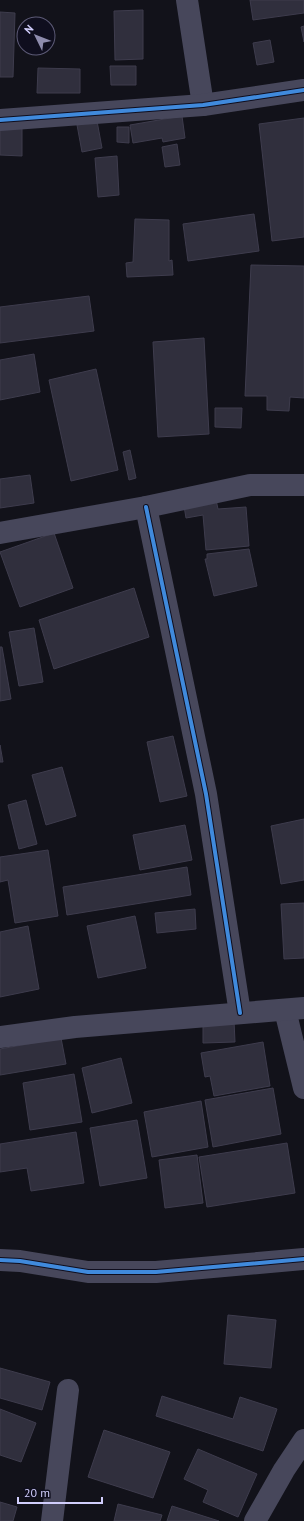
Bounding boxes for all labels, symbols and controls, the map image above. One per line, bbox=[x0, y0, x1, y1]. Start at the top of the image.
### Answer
north arrow bbox=[16, 16, 56, 56]
text: N bbox=[21, 22, 36, 37]
scale bar bbox=[18, 1479, 102, 1505]
text: 20 m bbox=[24, 1485, 50, 1500]

